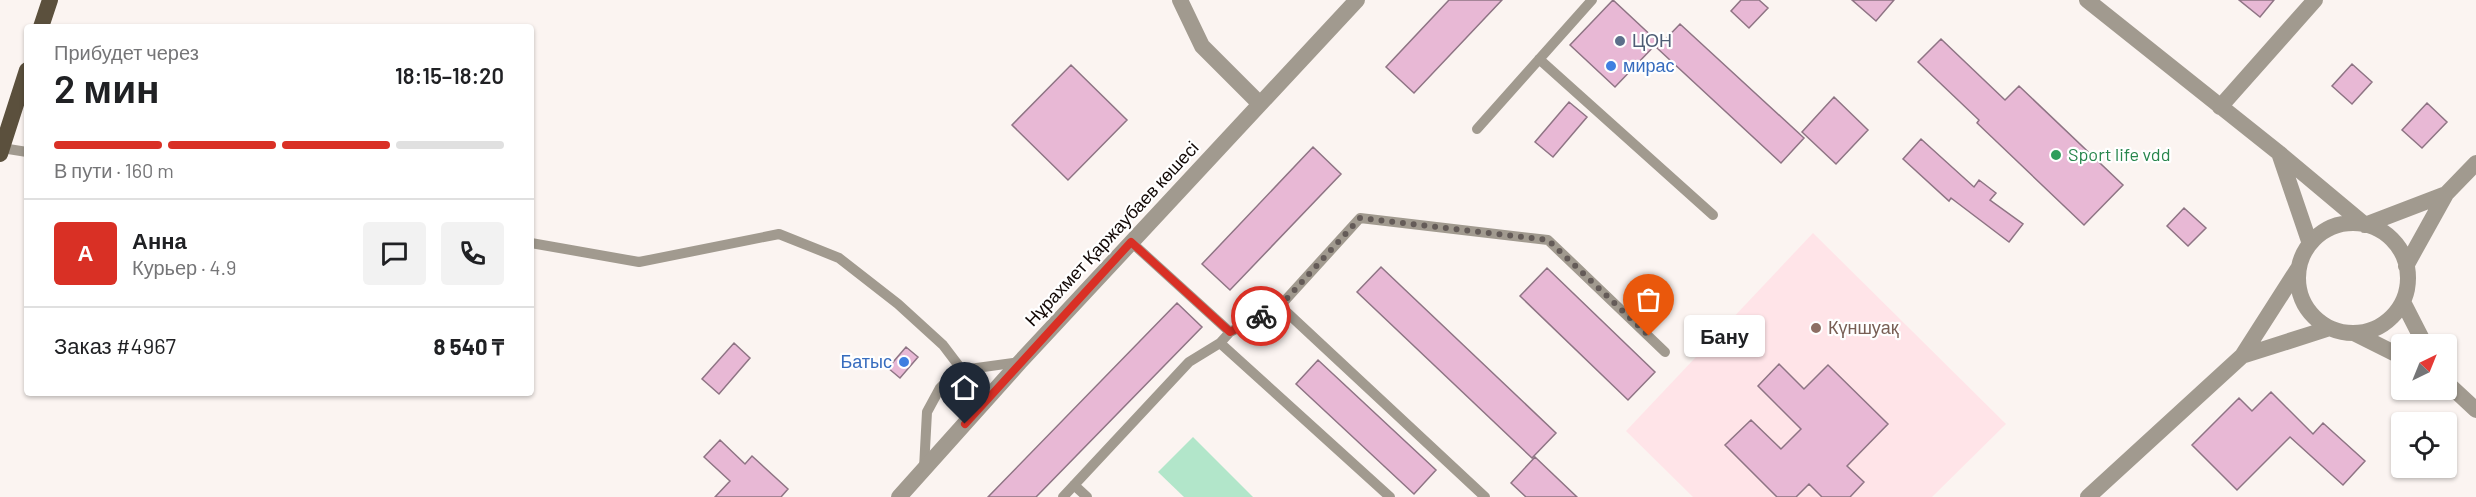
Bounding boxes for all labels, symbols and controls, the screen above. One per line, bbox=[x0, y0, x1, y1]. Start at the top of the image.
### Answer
place label: ЦОН bbox=[1632, 29, 1672, 51]
marker: ЦОН bbox=[1613, 34, 1627, 48]
text: Прибудет через bbox=[54, 40, 199, 64]
place label: мирас bbox=[1623, 54, 1674, 76]
marker: мирас bbox=[1604, 59, 1618, 73]
text: 18:15–18:20 bbox=[395, 62, 504, 88]
text: 2 мин bbox=[54, 64, 160, 111]
street label: Нұрахмет Қаржаубаев көшесі bbox=[1020, 136, 1203, 330]
place label: Sport life vdd bbox=[2068, 143, 2170, 165]
marker: Sport life vdd bbox=[2049, 148, 2063, 162]
text: В пути · 160 m bbox=[54, 158, 174, 182]
button: chat bbox=[363, 222, 426, 285]
button: phone bbox=[441, 222, 504, 285]
text: Анна bbox=[132, 227, 187, 253]
text: А bbox=[78, 239, 93, 265]
text: Курьер · 4.9 bbox=[132, 255, 236, 279]
pin bbox=[1623, 274, 1674, 336]
icon: bag bbox=[1632, 283, 1665, 316]
courier bbox=[1231, 286, 1291, 346]
icon: bike bbox=[1245, 300, 1278, 333]
callout: Бану bbox=[1685, 315, 1766, 357]
place label: Күншуақ bbox=[1828, 316, 1899, 338]
marker: Күншуақ bbox=[1809, 321, 1823, 335]
text: Бану bbox=[1700, 324, 1749, 348]
text: Заказ #4967 bbox=[54, 332, 176, 358]
text: 8 540 ₸ bbox=[434, 333, 504, 359]
north arrow bbox=[2391, 334, 2457, 400]
map controls bbox=[2391, 334, 2457, 478]
place label: Батыс bbox=[840, 350, 892, 372]
marker: Батыс bbox=[897, 355, 911, 369]
pin bbox=[939, 362, 990, 424]
icon: home bbox=[948, 371, 981, 404]
button: locate bbox=[2391, 412, 2457, 478]

